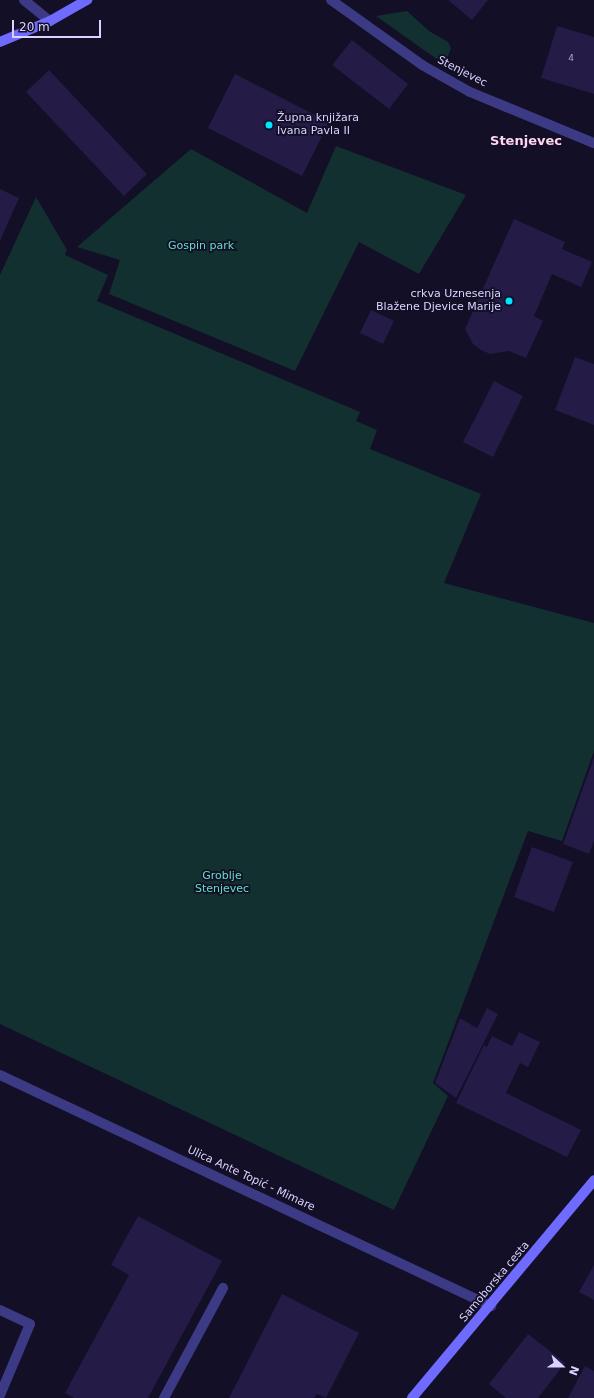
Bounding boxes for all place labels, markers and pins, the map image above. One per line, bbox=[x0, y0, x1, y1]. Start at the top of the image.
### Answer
place label: Župna knjižara Ivana Pavla II bbox=[277, 112, 359, 138]
marker: Župna knjižara Ivana Pavla II bbox=[264, 120, 274, 130]
place label: crkva Uznesenja Blažene Djevice Marije bbox=[376, 288, 501, 314]
marker: crkva Uznesenja Blažene Djevice Marije bbox=[504, 296, 514, 306]

